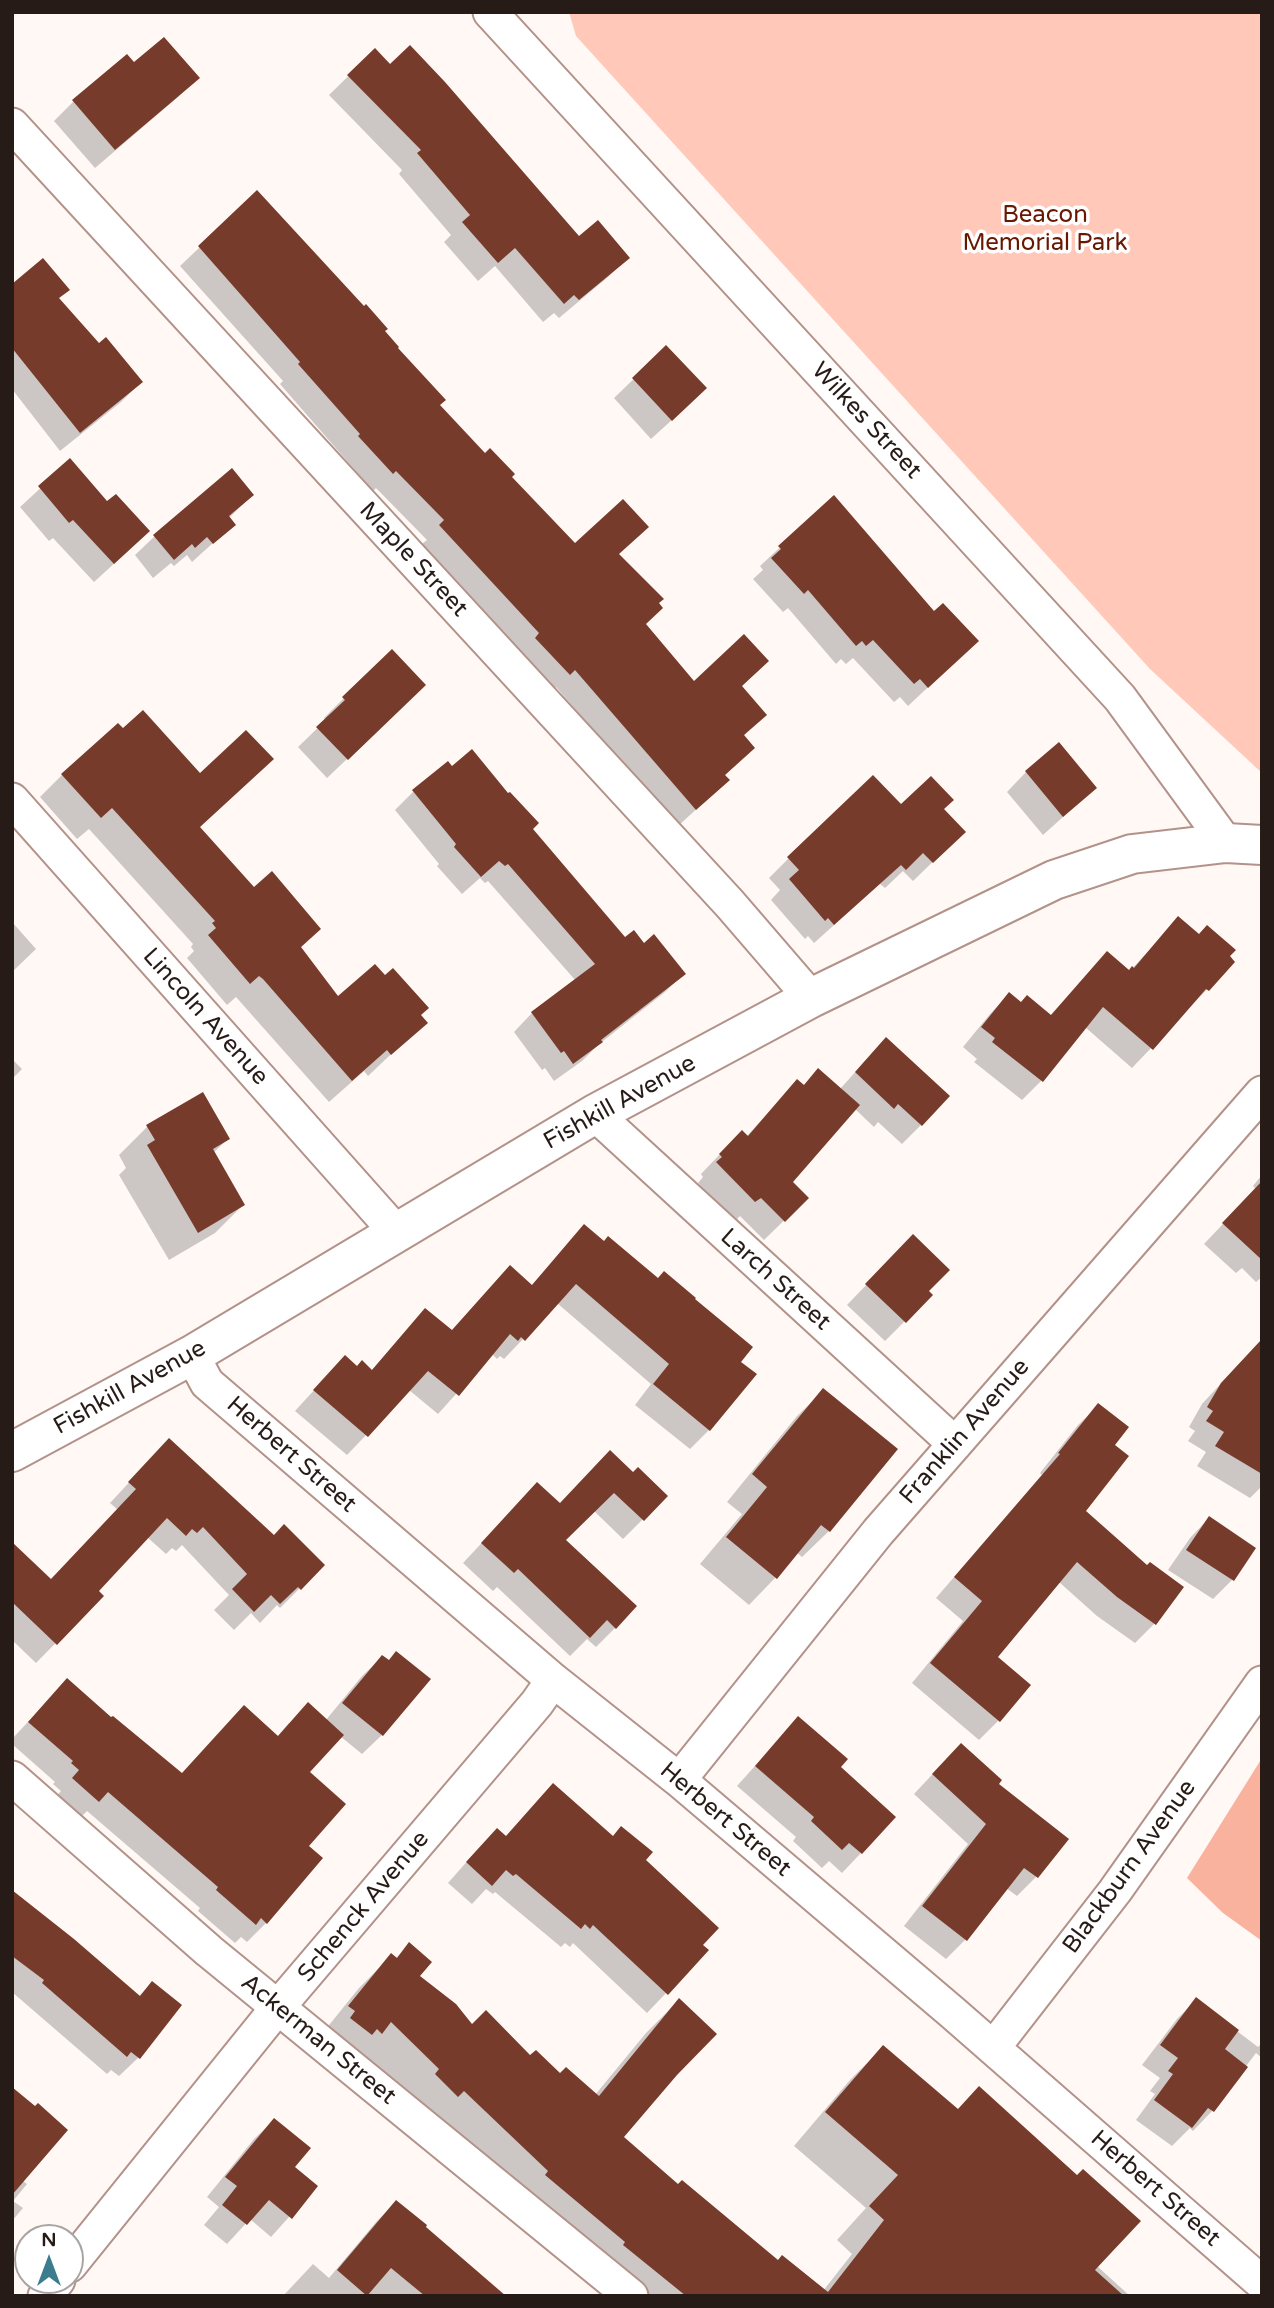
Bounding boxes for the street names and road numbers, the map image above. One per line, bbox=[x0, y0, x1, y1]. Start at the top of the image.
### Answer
street label: Wilkes Street bbox=[805, 357, 927, 485]
street label: Maple Street bbox=[353, 497, 473, 623]
street label: Lincoln Avenue bbox=[136, 943, 274, 1091]
street label: Fishkill Avenue bbox=[539, 1049, 701, 1157]
street label: Larch Street bbox=[714, 1223, 836, 1337]
street label: Fishkill Avenue bbox=[49, 1334, 211, 1442]
street label: Franklin Avenue bbox=[894, 1353, 1036, 1511]
street label: Herbert Street bbox=[220, 1391, 362, 1519]
street label: Herbert Street bbox=[654, 1757, 796, 1883]
street label: Blackburn Avenue bbox=[1057, 1775, 1203, 1959]
street label: Schenck Avenue bbox=[292, 1826, 436, 1988]
street label: Ackerman Street bbox=[235, 1969, 401, 2111]
street label: Herbert Street bbox=[1084, 2125, 1226, 2253]

